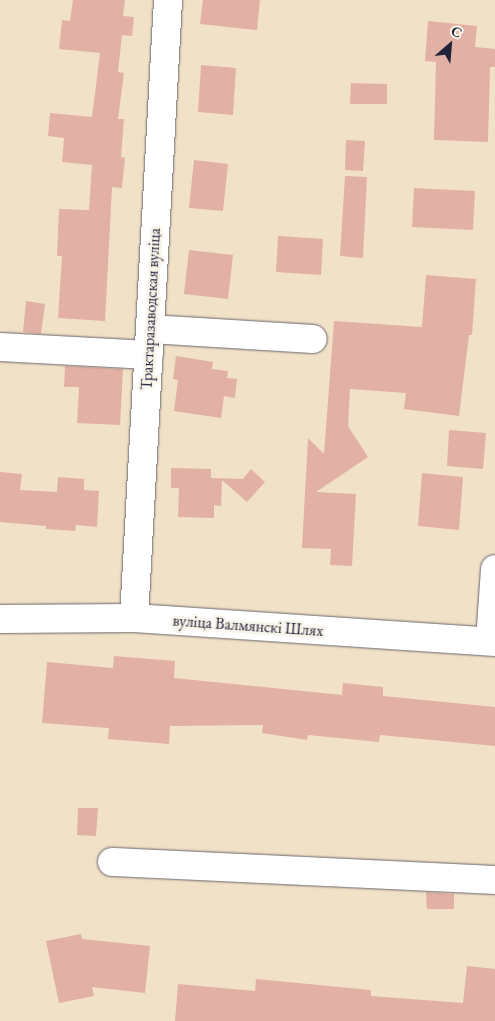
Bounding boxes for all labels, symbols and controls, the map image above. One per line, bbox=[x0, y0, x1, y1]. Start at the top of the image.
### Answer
north arrow bbox=[425, 20, 475, 70]
text: С bbox=[448, 21, 465, 42]
street label: Трактаразаводская вуліца bbox=[137, 228, 165, 390]
street label: вуліца Валмянскі Шлях bbox=[172, 611, 324, 641]

